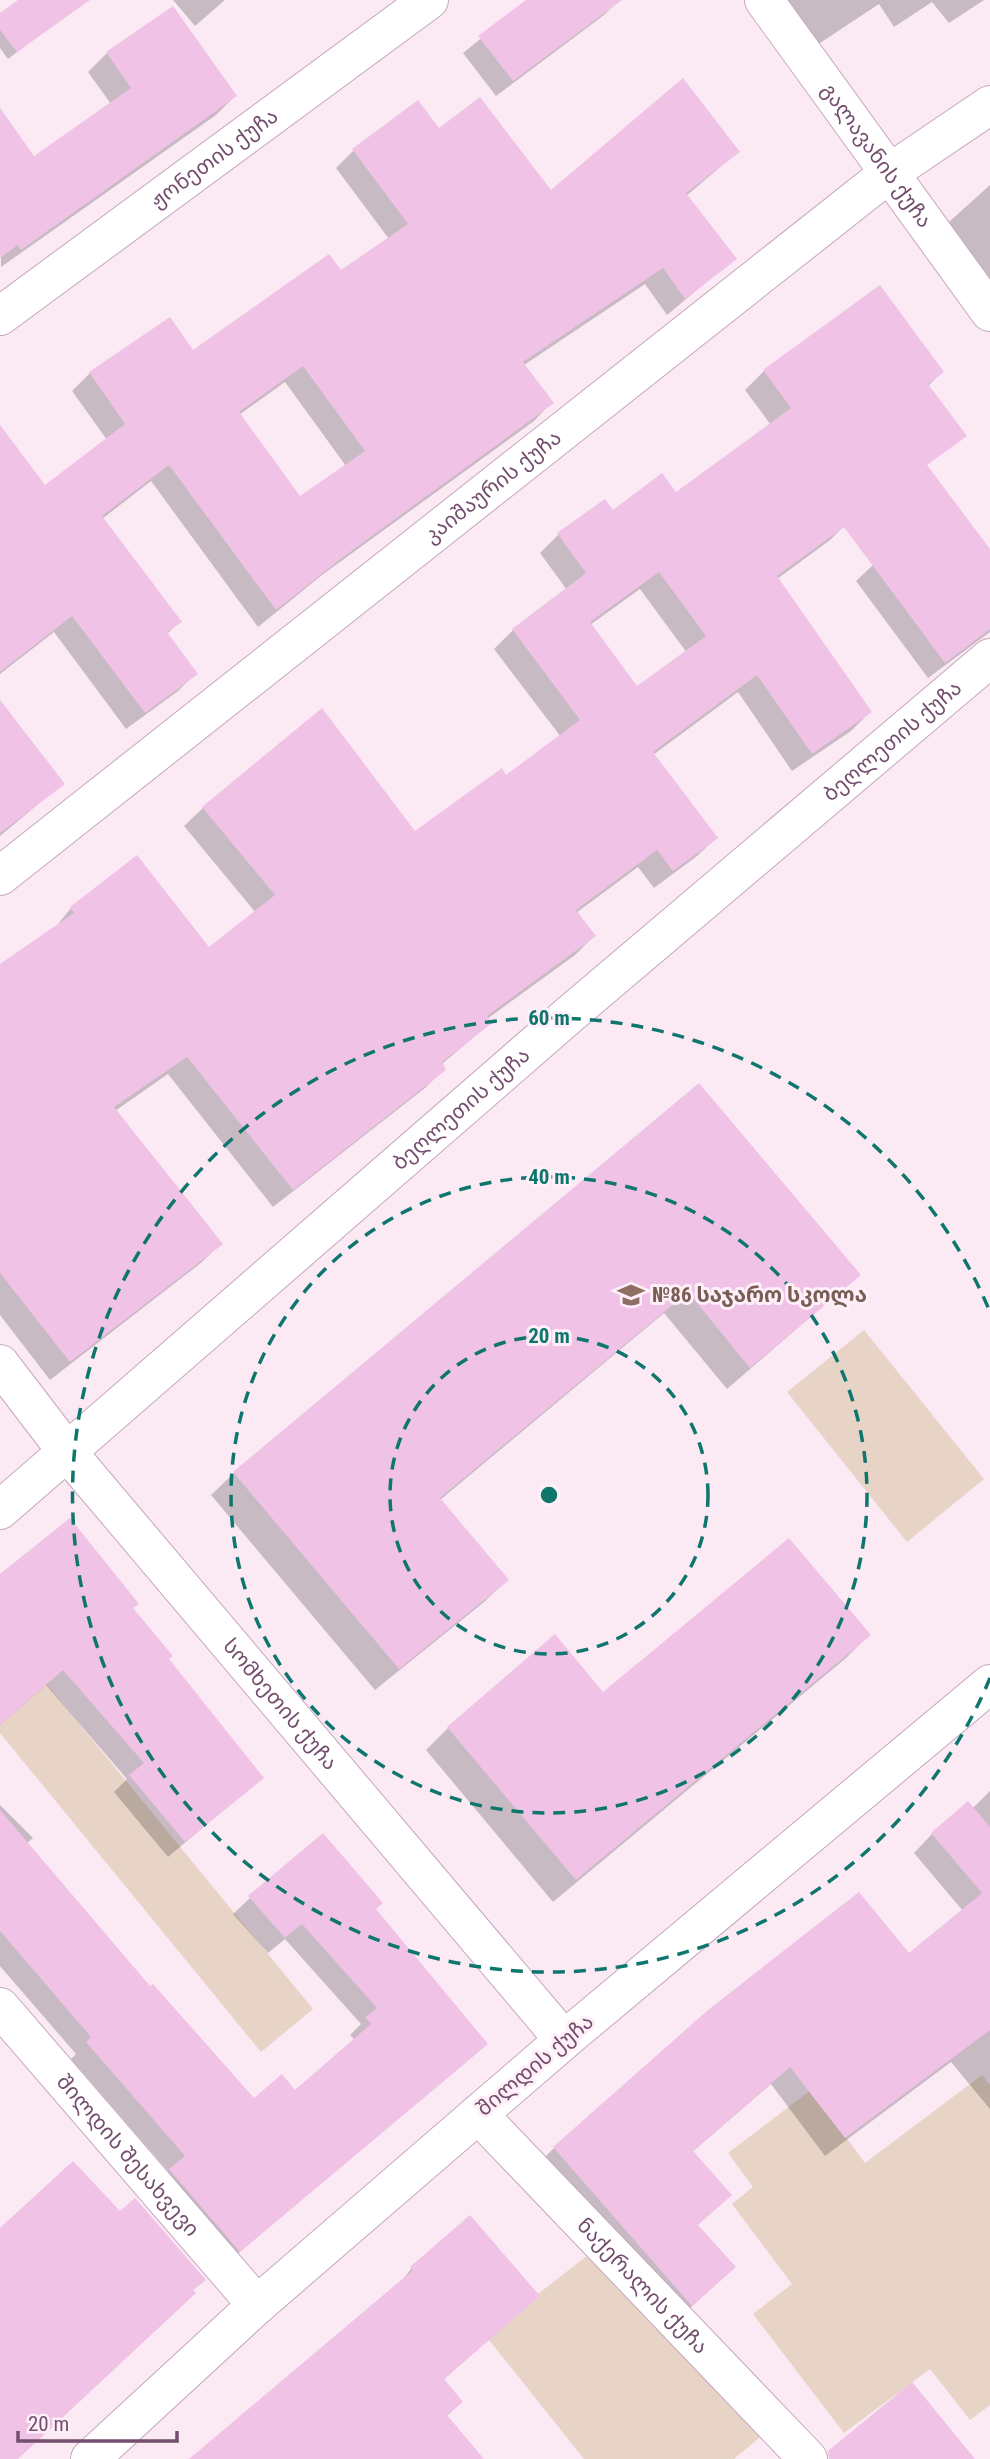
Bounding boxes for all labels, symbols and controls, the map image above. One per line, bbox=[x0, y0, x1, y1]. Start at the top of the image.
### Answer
street label: გალავანის ქუჩა bbox=[816, 79, 937, 232]
street label: ჟონეთის ქუჩა bbox=[146, 104, 282, 213]
street label: კაიშაურის ქუჩა bbox=[419, 425, 566, 548]
street label: ბეღლეთის ქუჩა bbox=[818, 675, 966, 806]
text: 60 m bbox=[528, 1006, 570, 1030]
street label: ბეღლეთის ქუჩა bbox=[387, 1043, 534, 1175]
text: 40 m bbox=[528, 1165, 570, 1189]
school or university icon: №86 საჯარო სკოლა bbox=[616, 1280, 646, 1310]
place label: №86 საჯარო სკოლა bbox=[652, 1283, 867, 1308]
text: 20 m bbox=[528, 1324, 570, 1348]
centre of rings bbox=[537, 1483, 561, 1507]
street label: სომხეთის ქუჩა bbox=[218, 1634, 343, 1775]
street label: შილდის ქუჩა bbox=[472, 2009, 599, 2121]
street label: შილდის შესახვევი bbox=[52, 2070, 204, 2241]
street label: ნაქერალის ქუჩა bbox=[572, 2213, 713, 2359]
scale bar bbox=[18, 2400, 177, 2444]
text: 20 m bbox=[28, 2412, 69, 2436]

